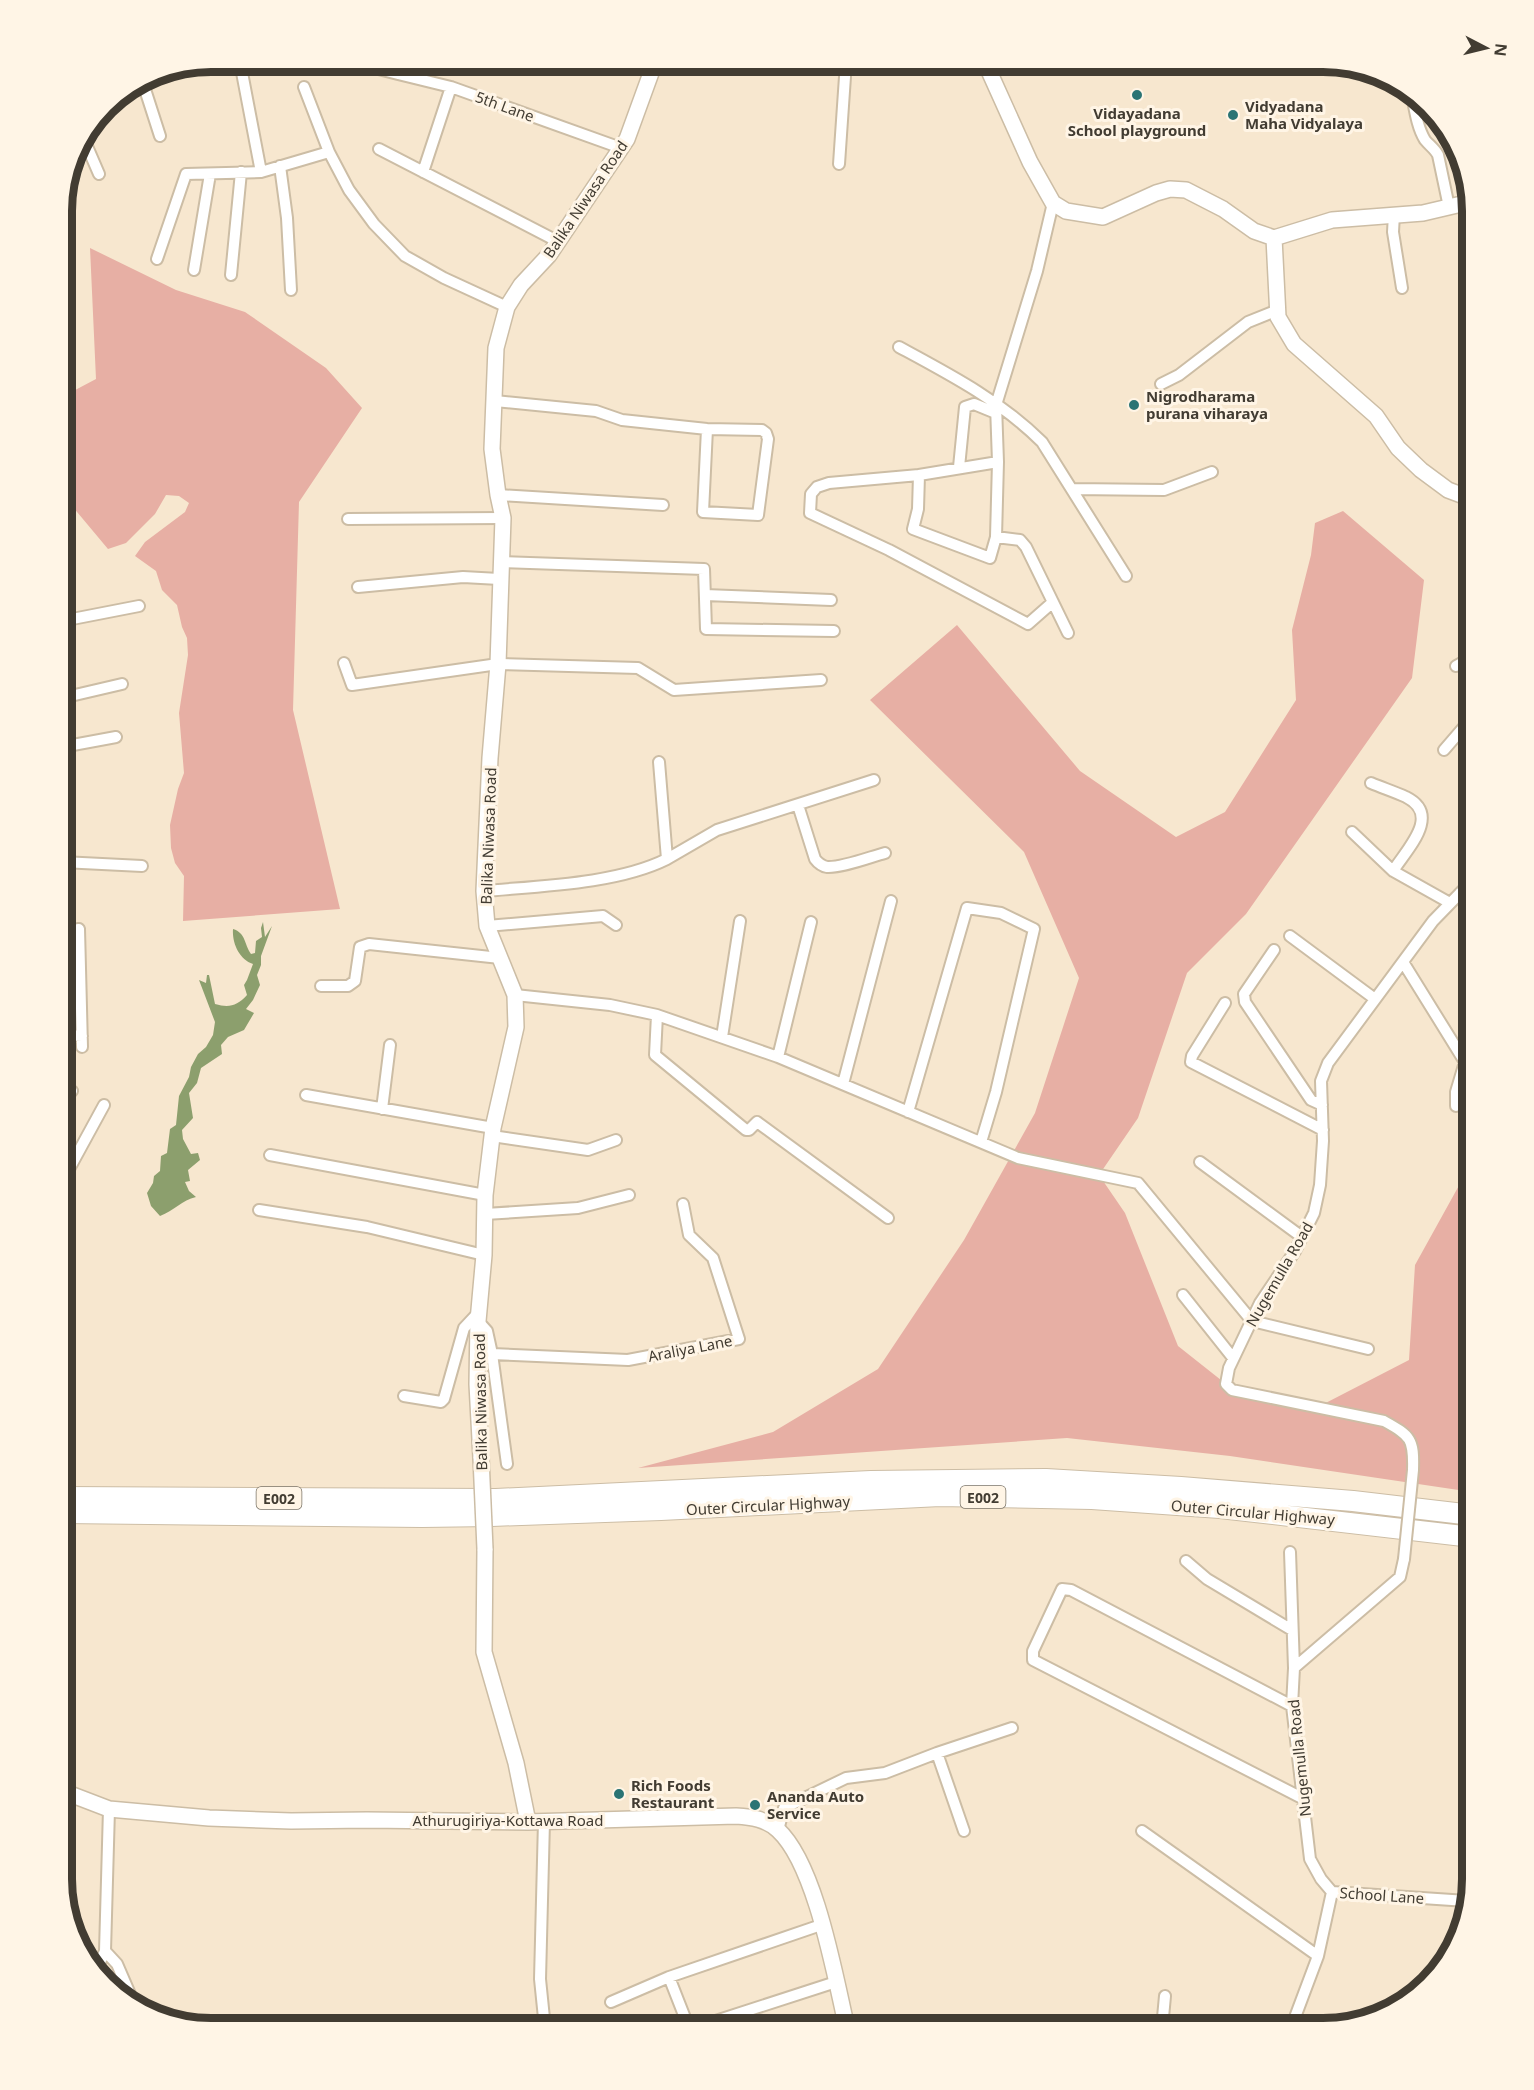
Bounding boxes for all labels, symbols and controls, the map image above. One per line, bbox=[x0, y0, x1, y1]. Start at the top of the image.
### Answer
north arrow bbox=[1456, 18, 1516, 78]
text: N bbox=[1489, 42, 1513, 58]
street label: 5th Lane bbox=[473, 86, 537, 126]
marker: Vidayadana School playground bbox=[1130, 88, 1144, 102]
place label: Vidyadana Maha Vidyalaya bbox=[1245, 96, 1363, 133]
place label: Vidayadana School playground bbox=[1068, 103, 1206, 140]
marker: Vidyadana Maha Vidyalaya bbox=[1226, 108, 1240, 122]
street label: Balika Niwasa Road bbox=[538, 137, 632, 261]
place label: Nigrodharama purana viharaya bbox=[1146, 386, 1268, 423]
marker: Nigrodharama purana viharaya bbox=[1127, 398, 1141, 412]
street label: Balika Niwasa Road bbox=[476, 767, 500, 905]
street label: Nugemulla Road bbox=[1241, 1218, 1317, 1330]
street label: Araliya Lane bbox=[646, 1330, 734, 1366]
street label: Balika Niwasa Road bbox=[469, 1333, 491, 1471]
road number: E002 bbox=[960, 1486, 1006, 1508]
road number: E002 bbox=[256, 1487, 302, 1509]
street label: Outer Circular Highway bbox=[685, 1491, 851, 1519]
street label: Outer Circular Highway bbox=[1170, 1495, 1336, 1529]
street label: Nugemulla Road bbox=[1283, 1698, 1315, 1818]
place label: Rich Foods Restaurant bbox=[631, 1775, 715, 1812]
place label: Ananda Auto Service bbox=[767, 1786, 864, 1823]
marker: Rich Foods Restaurant bbox=[612, 1787, 626, 1801]
marker: Ananda Auto Service bbox=[748, 1798, 762, 1812]
street label: Athurugiriya-Kottawa Road bbox=[413, 1810, 603, 1830]
street label: School Lane bbox=[1339, 1882, 1425, 1908]

